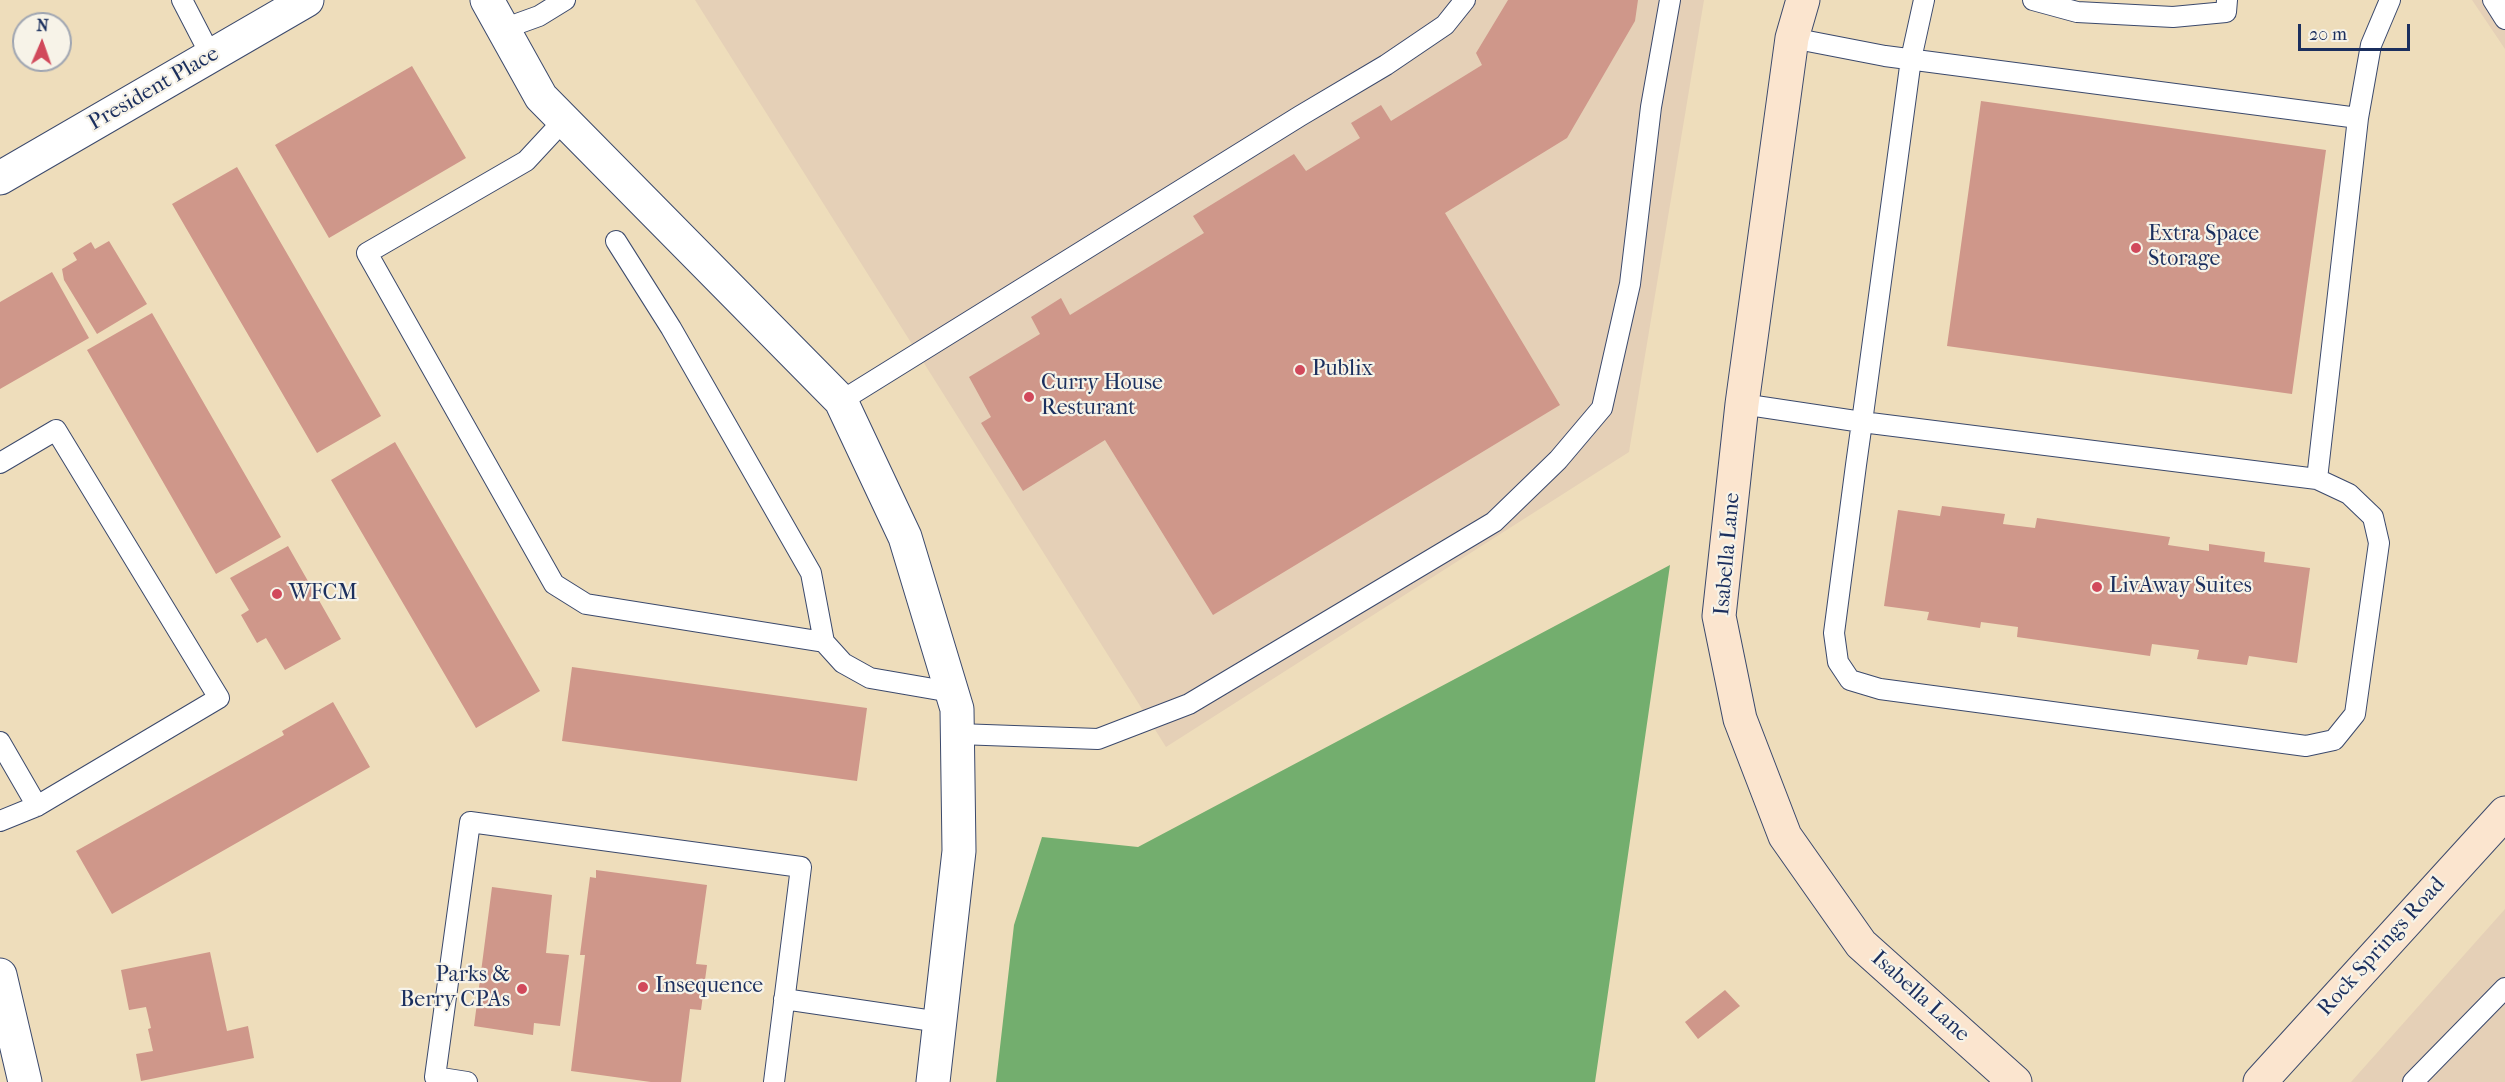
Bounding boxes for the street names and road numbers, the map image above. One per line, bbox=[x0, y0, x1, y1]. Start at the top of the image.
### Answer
street label: President Place bbox=[84, 41, 224, 137]
street label: Isabella Lane bbox=[1709, 491, 1747, 617]
street label: Rock Springs Road bbox=[2313, 872, 2451, 1022]
street label: Isabella Lane bbox=[1865, 946, 1975, 1048]

